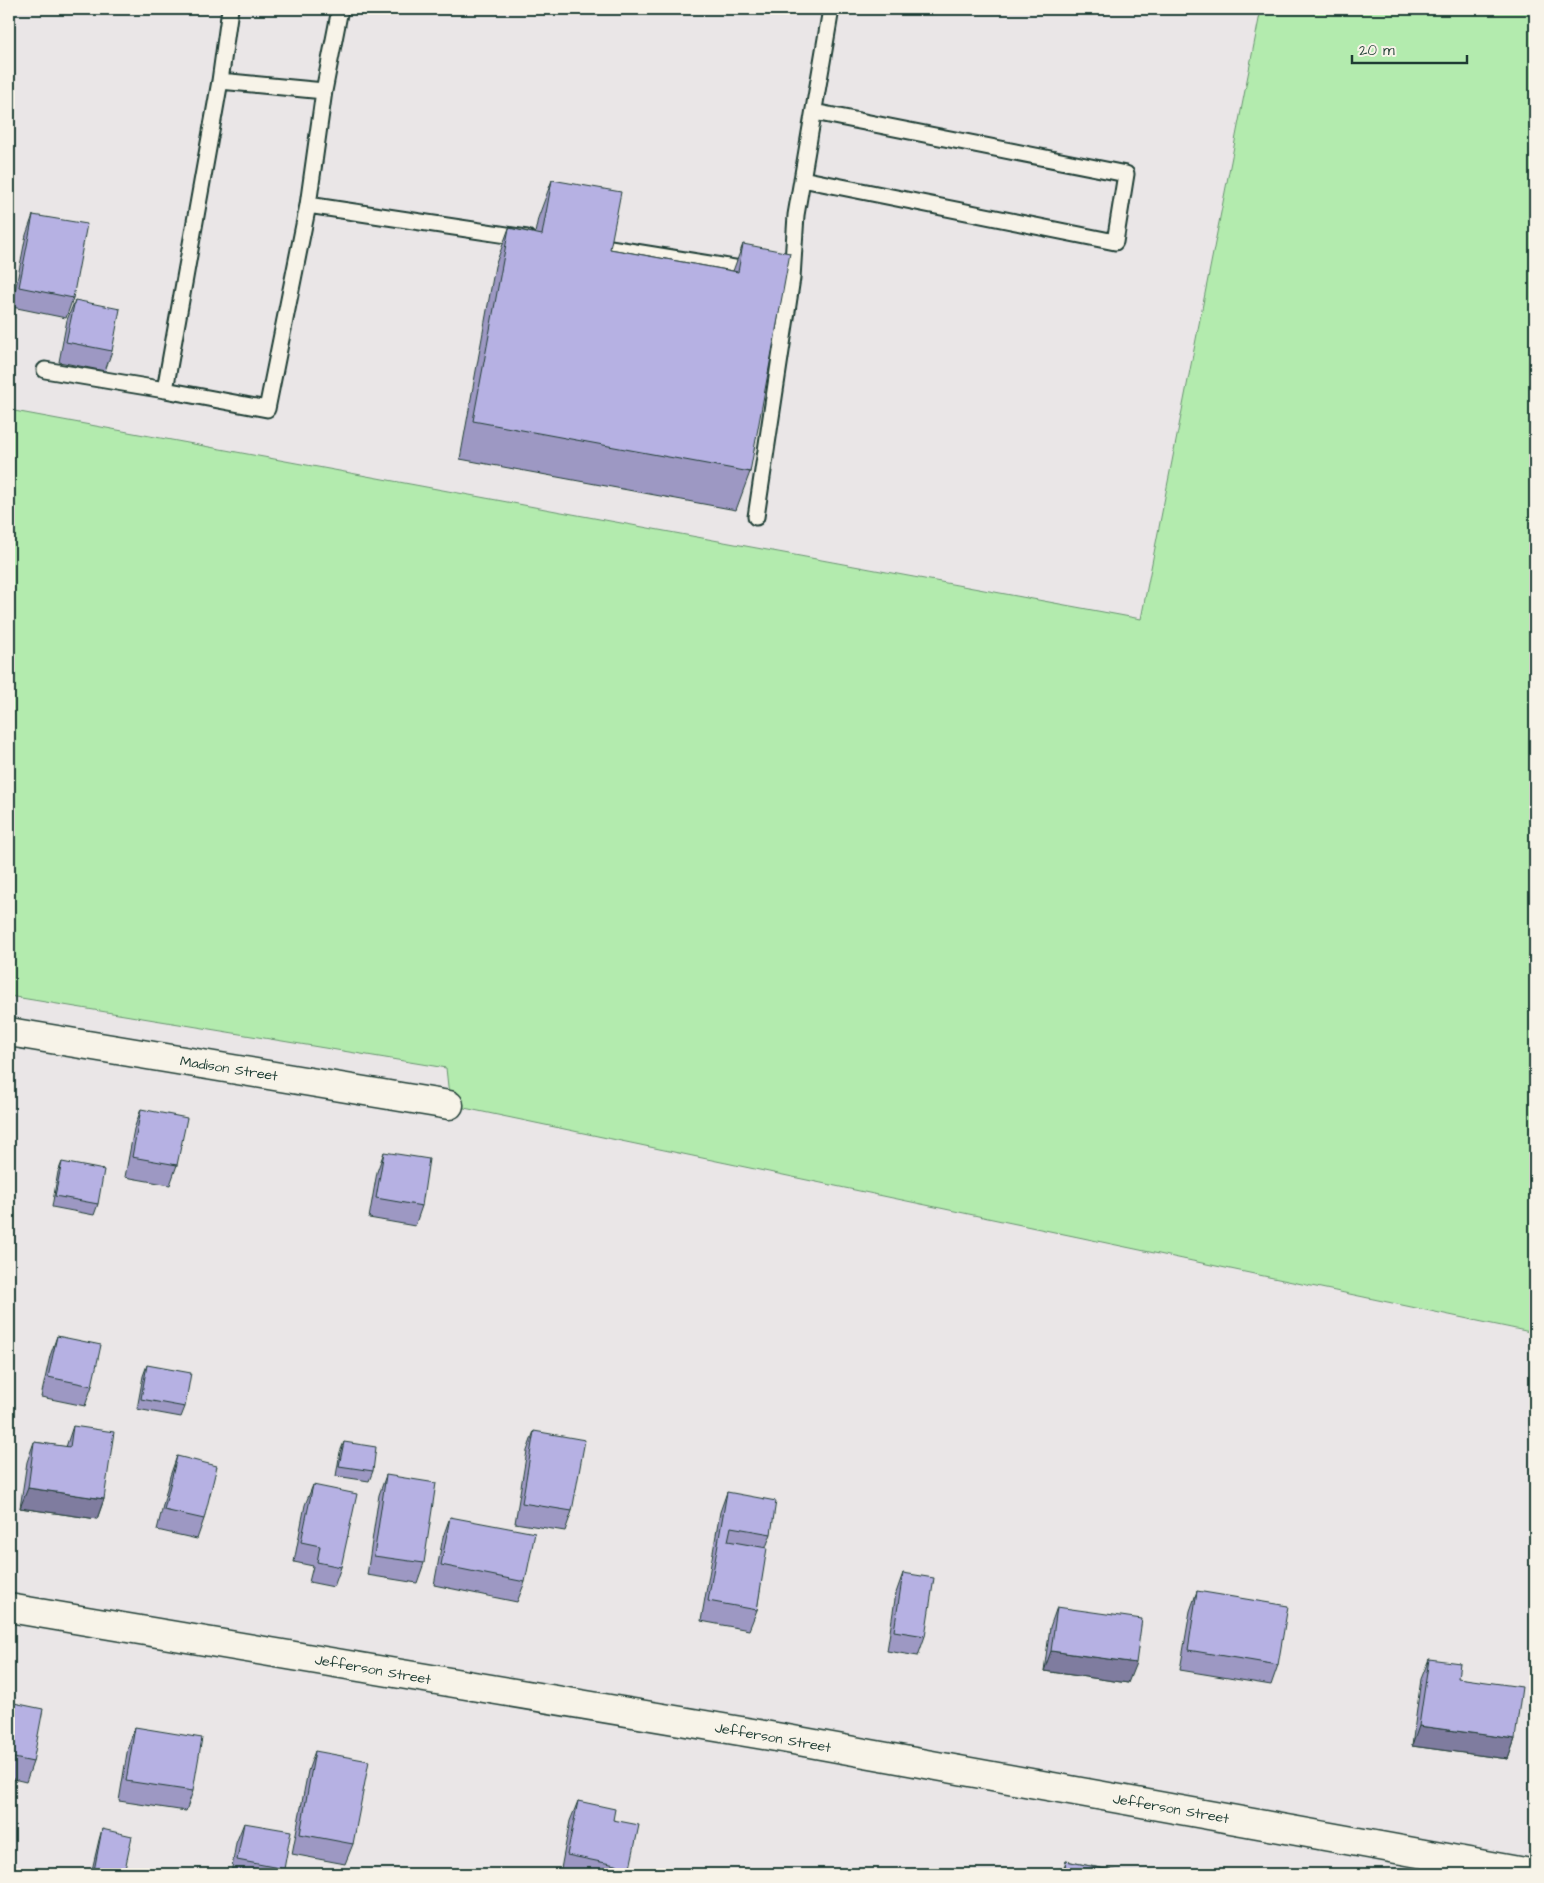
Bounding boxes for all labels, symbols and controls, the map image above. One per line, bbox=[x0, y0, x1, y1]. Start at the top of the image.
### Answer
scale bar bbox=[1352, 32, 1466, 64]
text: 20 m bbox=[1359, 40, 1395, 61]
street label: Madison Street bbox=[179, 1051, 279, 1087]
street label: Jefferson Street bbox=[313, 1650, 433, 1690]
street label: Jefferson Street bbox=[713, 1718, 833, 1758]
street label: Jefferson Street bbox=[1111, 1789, 1231, 1829]

